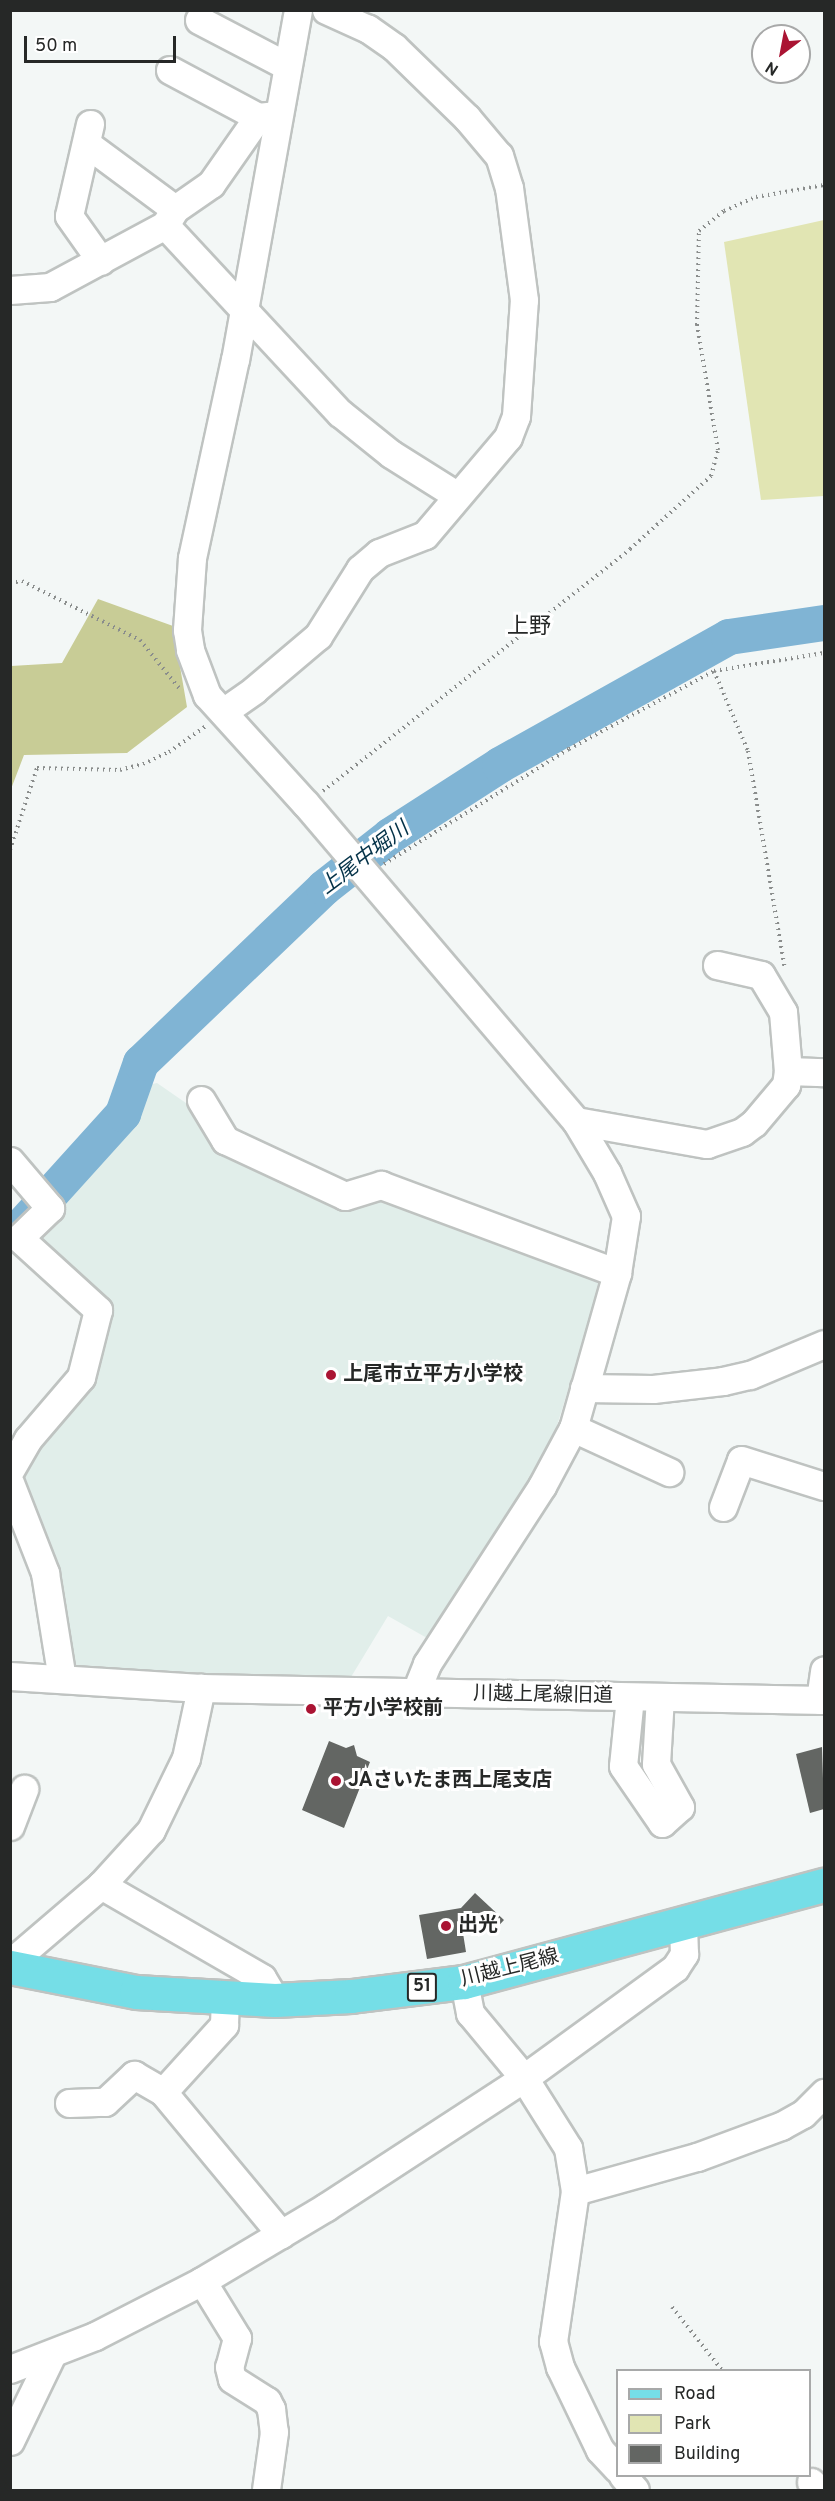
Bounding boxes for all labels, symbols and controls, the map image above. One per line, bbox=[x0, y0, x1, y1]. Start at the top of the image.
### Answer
scale bar bbox=[27, 24, 178, 62]
north arrow bbox=[751, 24, 811, 84]
text: 50 m bbox=[35, 35, 77, 58]
text: N bbox=[762, 56, 783, 79]
district label: 上野 bbox=[507, 615, 551, 641]
water label: 上尾中堀川 bbox=[315, 817, 415, 901]
place label: 上尾市立平方小学校 bbox=[343, 1363, 523, 1387]
marker: 上尾市立平方小学校 bbox=[324, 1368, 338, 1382]
street label: 川越上尾線旧道 bbox=[473, 1683, 613, 1709]
place label: 平方小学校前 bbox=[323, 1697, 443, 1721]
marker: 平方小学校前 bbox=[304, 1702, 318, 1716]
place label: JAさいたま西上尾支店 bbox=[348, 1769, 553, 1793]
marker: JAさいたま西上尾支店 bbox=[329, 1774, 343, 1788]
place label: 出光 bbox=[458, 1914, 498, 1938]
marker: 出光 bbox=[439, 1919, 453, 1933]
street label: 川越上尾線 bbox=[459, 1945, 561, 1993]
road number: 51 bbox=[406, 1972, 438, 2002]
legend bbox=[616, 2369, 811, 2477]
text: Road bbox=[674, 2383, 716, 2406]
text: Park bbox=[674, 2413, 711, 2436]
text: Building bbox=[674, 2443, 740, 2466]

